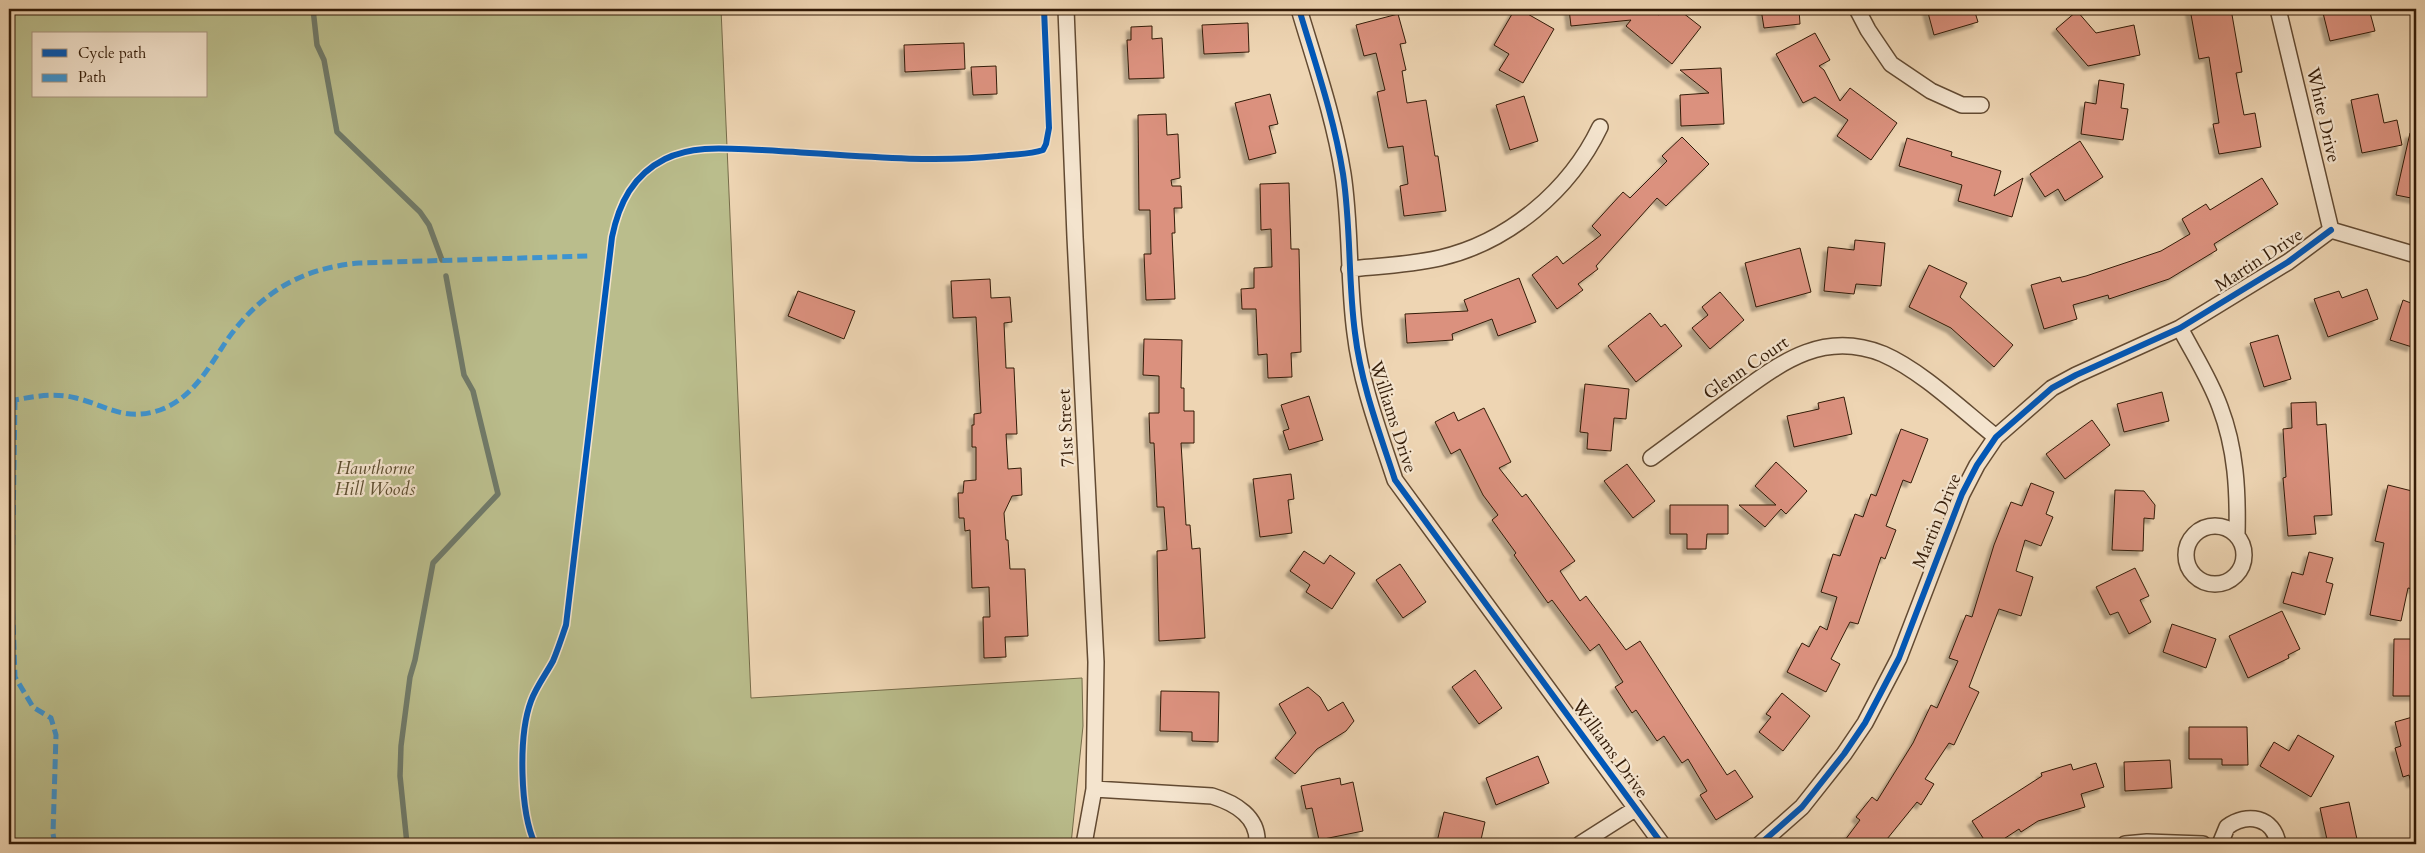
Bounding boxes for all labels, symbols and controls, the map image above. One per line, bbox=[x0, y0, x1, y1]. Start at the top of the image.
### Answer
legend bbox=[32, 32, 208, 98]
text: Cycle path bbox=[78, 43, 147, 63]
street label: White Drive bbox=[2300, 64, 2346, 165]
text: Path bbox=[78, 67, 107, 87]
street label: Martin Drive bbox=[2210, 222, 2308, 298]
street label: Glenn Court bbox=[1698, 330, 1794, 406]
street label: Williams Drive bbox=[1363, 357, 1423, 476]
street label: 71st Street bbox=[1051, 388, 1081, 468]
park label: Hawthorne Hill Woods bbox=[335, 456, 415, 502]
street label: Martin Drive bbox=[1907, 470, 1967, 572]
street label: Williams Drive bbox=[1565, 694, 1654, 803]

